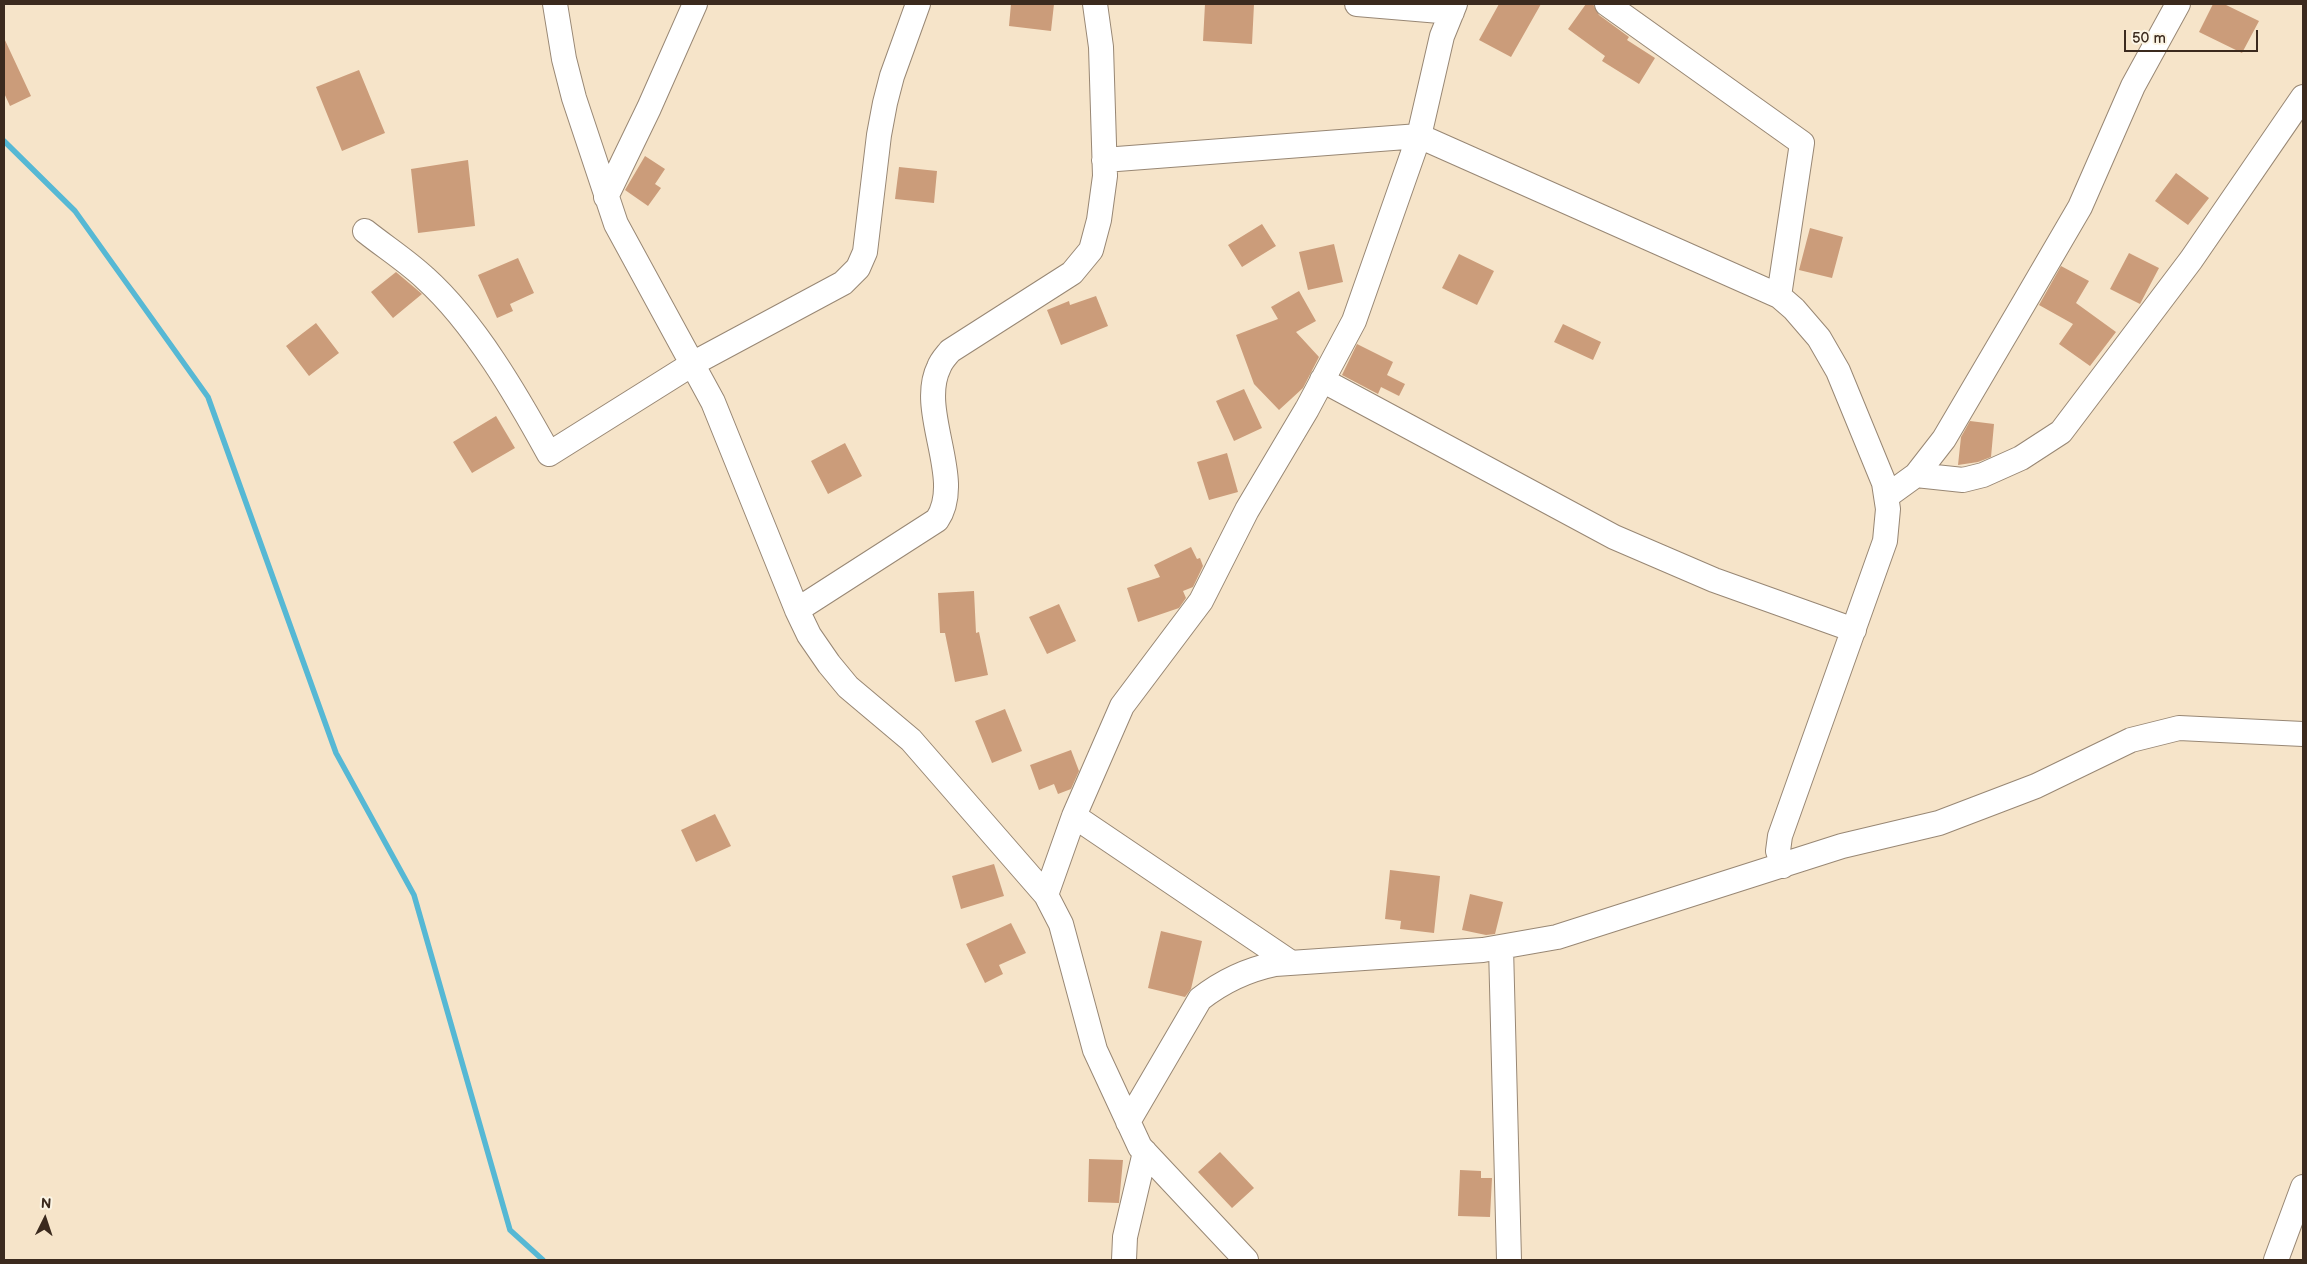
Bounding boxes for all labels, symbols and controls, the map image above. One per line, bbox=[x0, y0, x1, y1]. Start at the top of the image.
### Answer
scale bar bbox=[2127, 20, 2261, 52]
text: 50 m bbox=[2132, 29, 2166, 48]
north arrow bbox=[20, 1194, 70, 1244]
text: N bbox=[40, 1195, 52, 1212]

